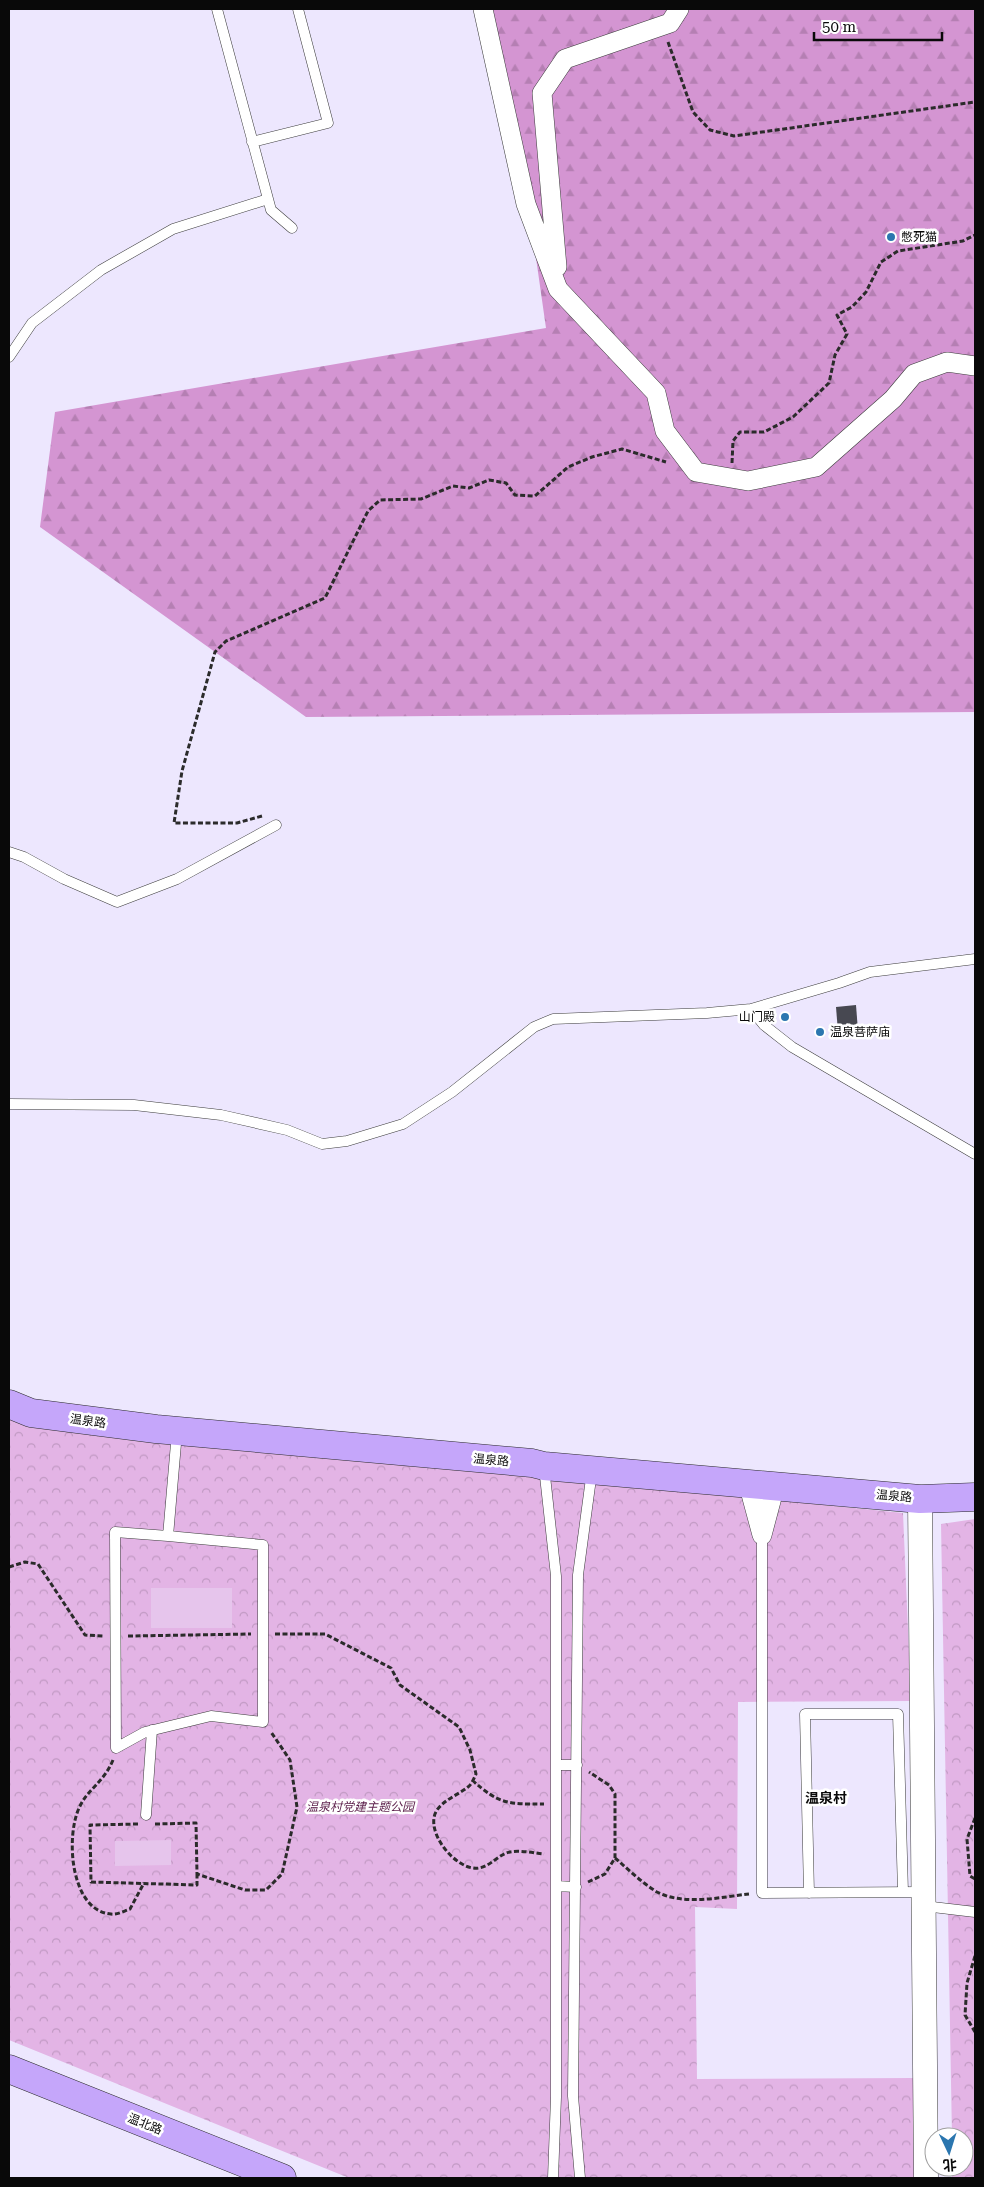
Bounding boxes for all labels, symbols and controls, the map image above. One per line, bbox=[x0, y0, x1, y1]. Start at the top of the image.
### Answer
scale bar bbox=[814, 10, 942, 42]
text: 50 m bbox=[822, 18, 857, 36]
place label: 憋死猫 bbox=[901, 230, 937, 244]
marker: 憋死猫 bbox=[885, 231, 897, 243]
place label: 山门殿 bbox=[739, 1010, 775, 1024]
marker: 山门殿 bbox=[779, 1011, 791, 1023]
place label: 温泉菩萨庙 bbox=[830, 1025, 890, 1039]
marker: 温泉菩萨庙 bbox=[814, 1026, 826, 1038]
street label: 温泉路 bbox=[69, 1412, 107, 1430]
street label: 温泉路 bbox=[472, 1451, 510, 1469]
street label: 温泉路 bbox=[875, 1487, 913, 1505]
district label: 温泉村 bbox=[805, 1790, 847, 1806]
park label: 温泉村党建主题公园 bbox=[306, 1800, 416, 1814]
street label: 温北路 bbox=[126, 2111, 164, 2137]
north arrow bbox=[924, 2127, 974, 2177]
text: 北 bbox=[942, 2156, 957, 2173]

